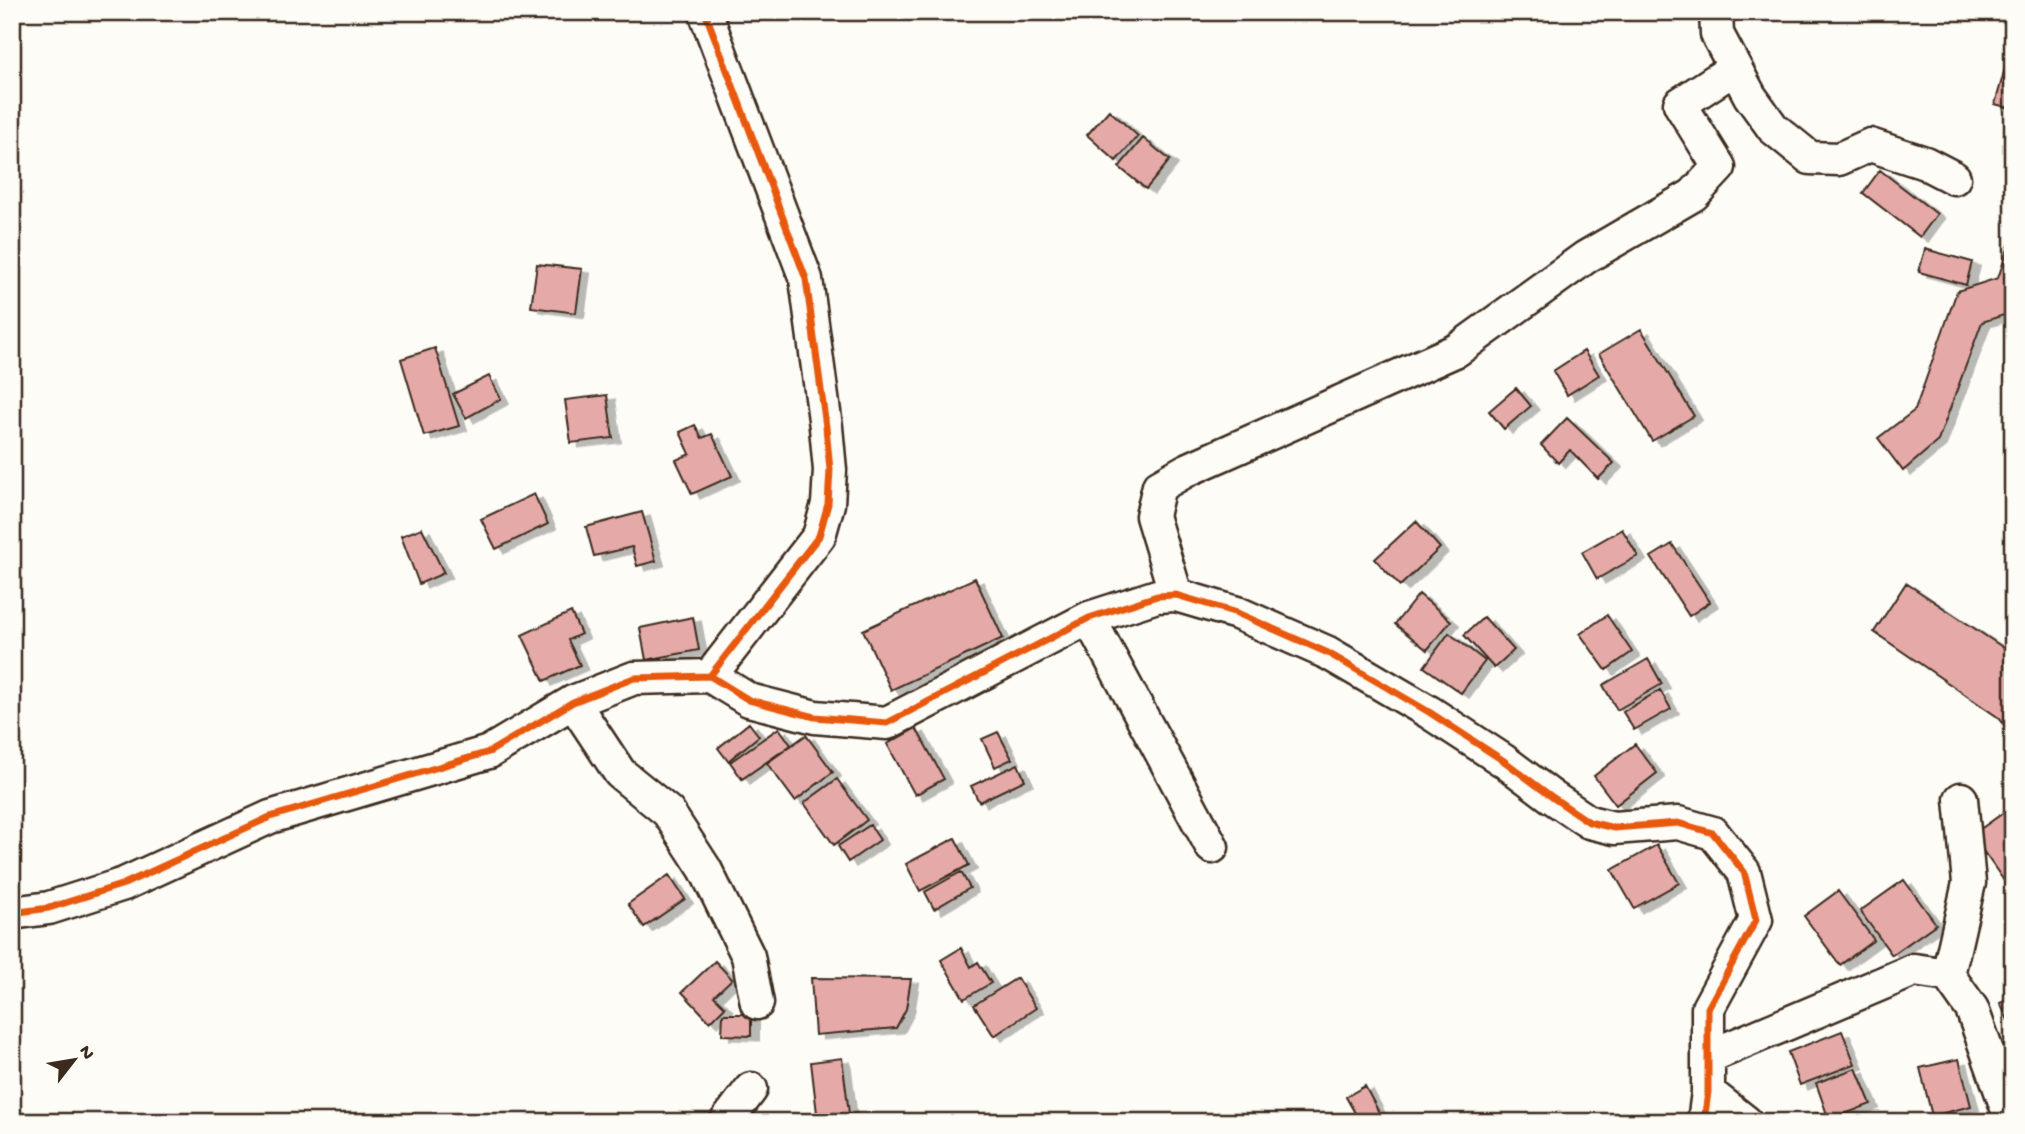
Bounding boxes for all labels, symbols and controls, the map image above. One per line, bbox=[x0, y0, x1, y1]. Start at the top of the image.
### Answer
north arrow bbox=[38, 1026, 108, 1096]
text: N bbox=[73, 1042, 99, 1064]

